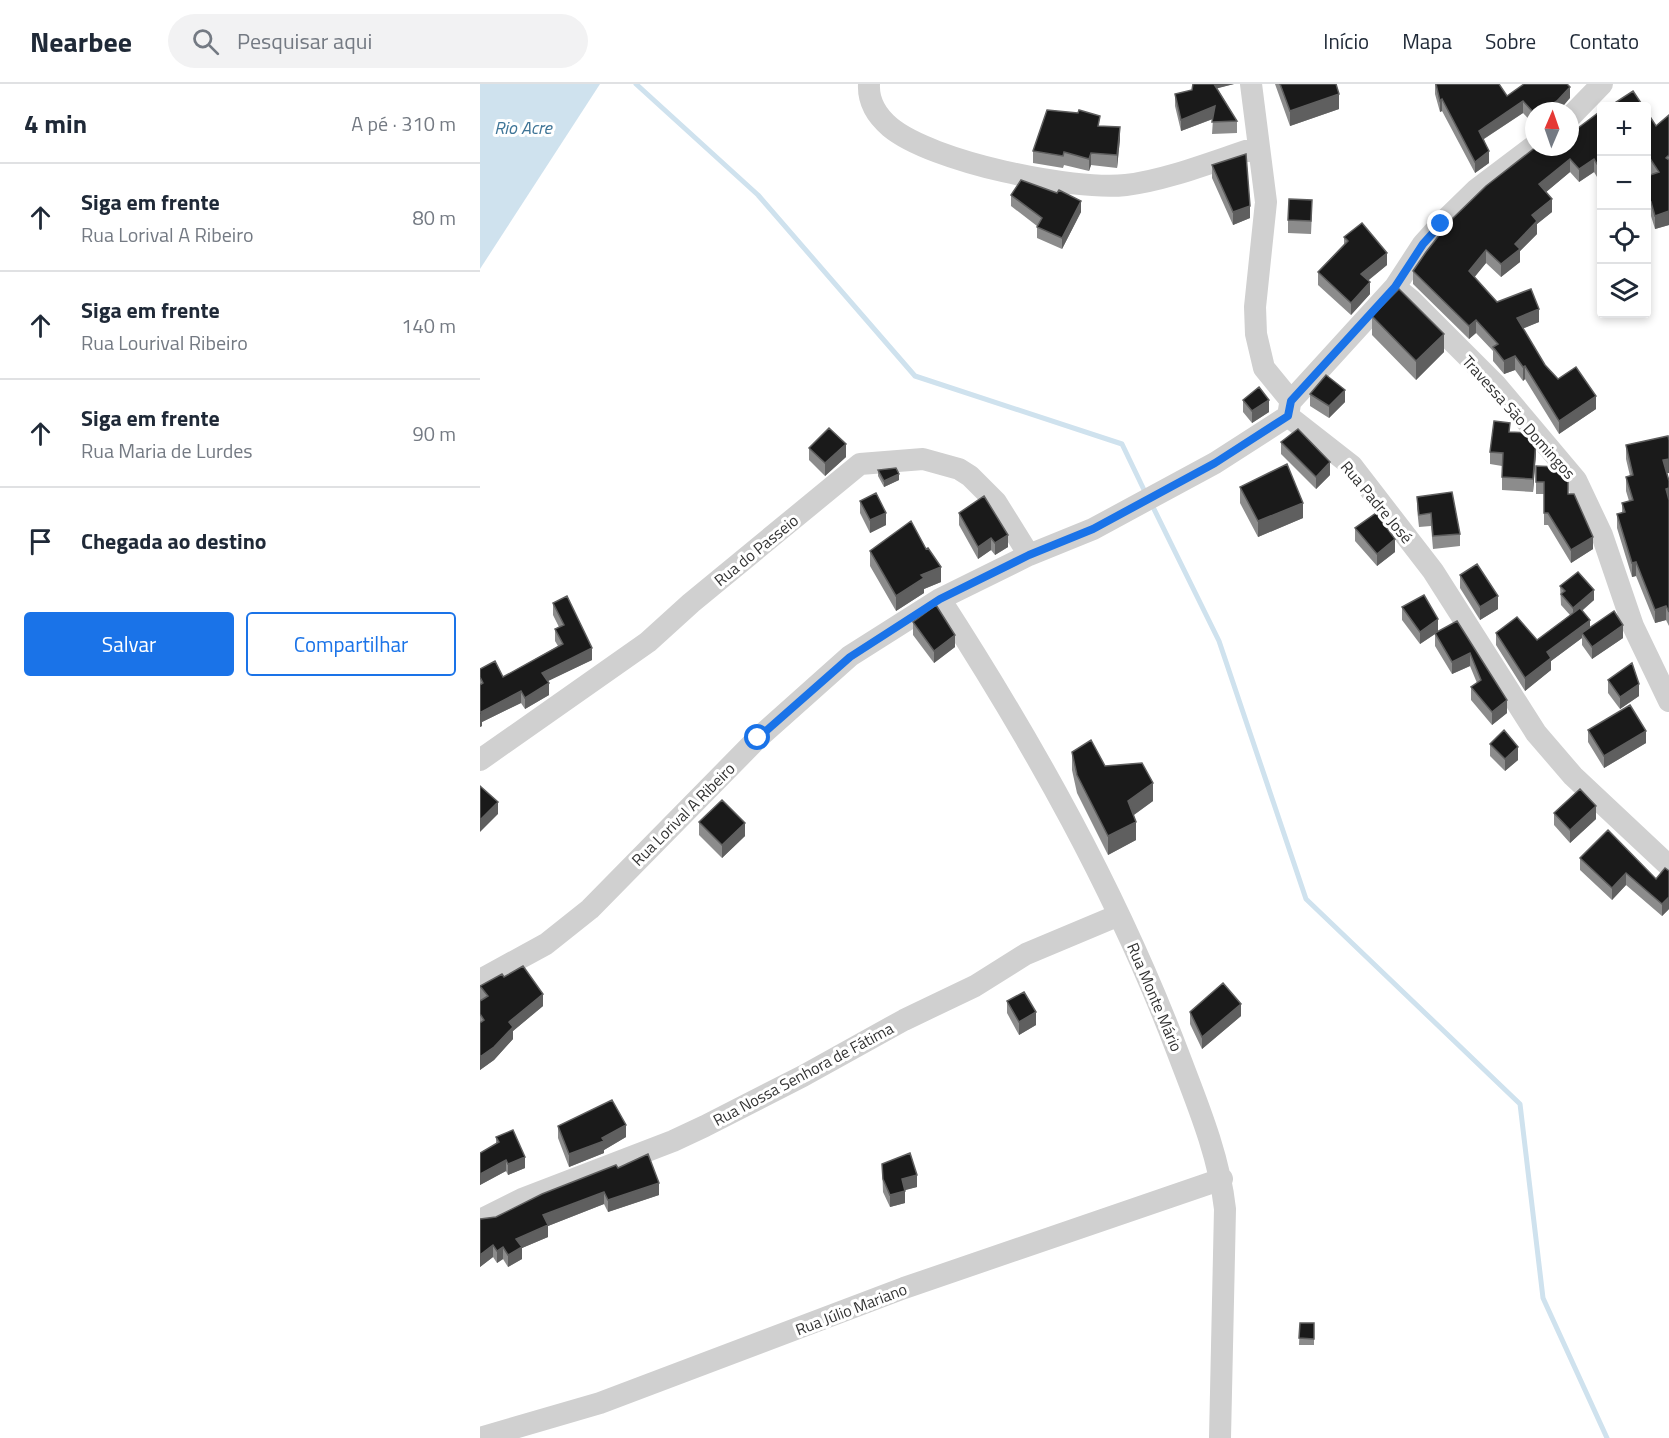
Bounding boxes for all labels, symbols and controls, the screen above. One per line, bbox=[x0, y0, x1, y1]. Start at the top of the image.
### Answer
search box bbox=[168, 14, 588, 68]
text: Nearbee bbox=[30, 20, 132, 63]
text: Pesquisar aqui bbox=[237, 24, 372, 58]
icon: search bbox=[189, 25, 222, 58]
text: Início bbox=[1323, 25, 1369, 57]
text: Mapa bbox=[1402, 25, 1452, 57]
text: Sobre bbox=[1485, 25, 1536, 57]
text: Contato bbox=[1569, 25, 1639, 57]
north arrow bbox=[1525, 102, 1579, 156]
map controls bbox=[1597, 102, 1651, 318]
button: + bbox=[1597, 102, 1651, 156]
text: 4 min bbox=[24, 104, 87, 143]
text: A pé · 310 m bbox=[351, 108, 456, 139]
water label: Rio Acre bbox=[494, 114, 553, 141]
button: − bbox=[1597, 156, 1651, 210]
text: Siga em frente bbox=[81, 185, 220, 219]
icon: ahead bbox=[24, 201, 57, 234]
text: 80 m bbox=[412, 202, 456, 233]
route end bbox=[1427, 210, 1453, 236]
button: locate bbox=[1597, 210, 1651, 264]
text: Rua Lorival A Ribeiro bbox=[81, 219, 253, 250]
button: layers bbox=[1597, 264, 1651, 318]
text: Siga em frente bbox=[81, 293, 220, 327]
icon: ahead bbox=[24, 309, 57, 342]
text: 140 m bbox=[401, 310, 456, 341]
text: Rua Lourival Ribeiro bbox=[81, 327, 248, 358]
street label: Travessa São Domingos bbox=[1457, 350, 1581, 484]
text: Siga em frente bbox=[81, 401, 220, 435]
icon: ahead bbox=[24, 417, 57, 450]
text: 90 m bbox=[412, 418, 456, 449]
text: Rua Maria de Lurdes bbox=[81, 435, 253, 466]
street label: Rua Padre José bbox=[1335, 456, 1419, 548]
street label: Rua do Passeio bbox=[709, 508, 803, 592]
text: Chegada ao destino bbox=[81, 524, 267, 558]
icon: arrive bbox=[24, 525, 57, 558]
button: Salvar bbox=[24, 612, 234, 676]
button: Compartilhar bbox=[246, 612, 456, 676]
route start bbox=[744, 724, 770, 750]
street label: Rua Lorival A Ribeiro bbox=[626, 757, 740, 871]
street label: Rua Monte Mário bbox=[1121, 939, 1189, 1055]
street label: Rua Nossa Senhora de Fátima bbox=[708, 1016, 898, 1132]
street label: Rua Júlio Mariano bbox=[792, 1277, 910, 1341]

